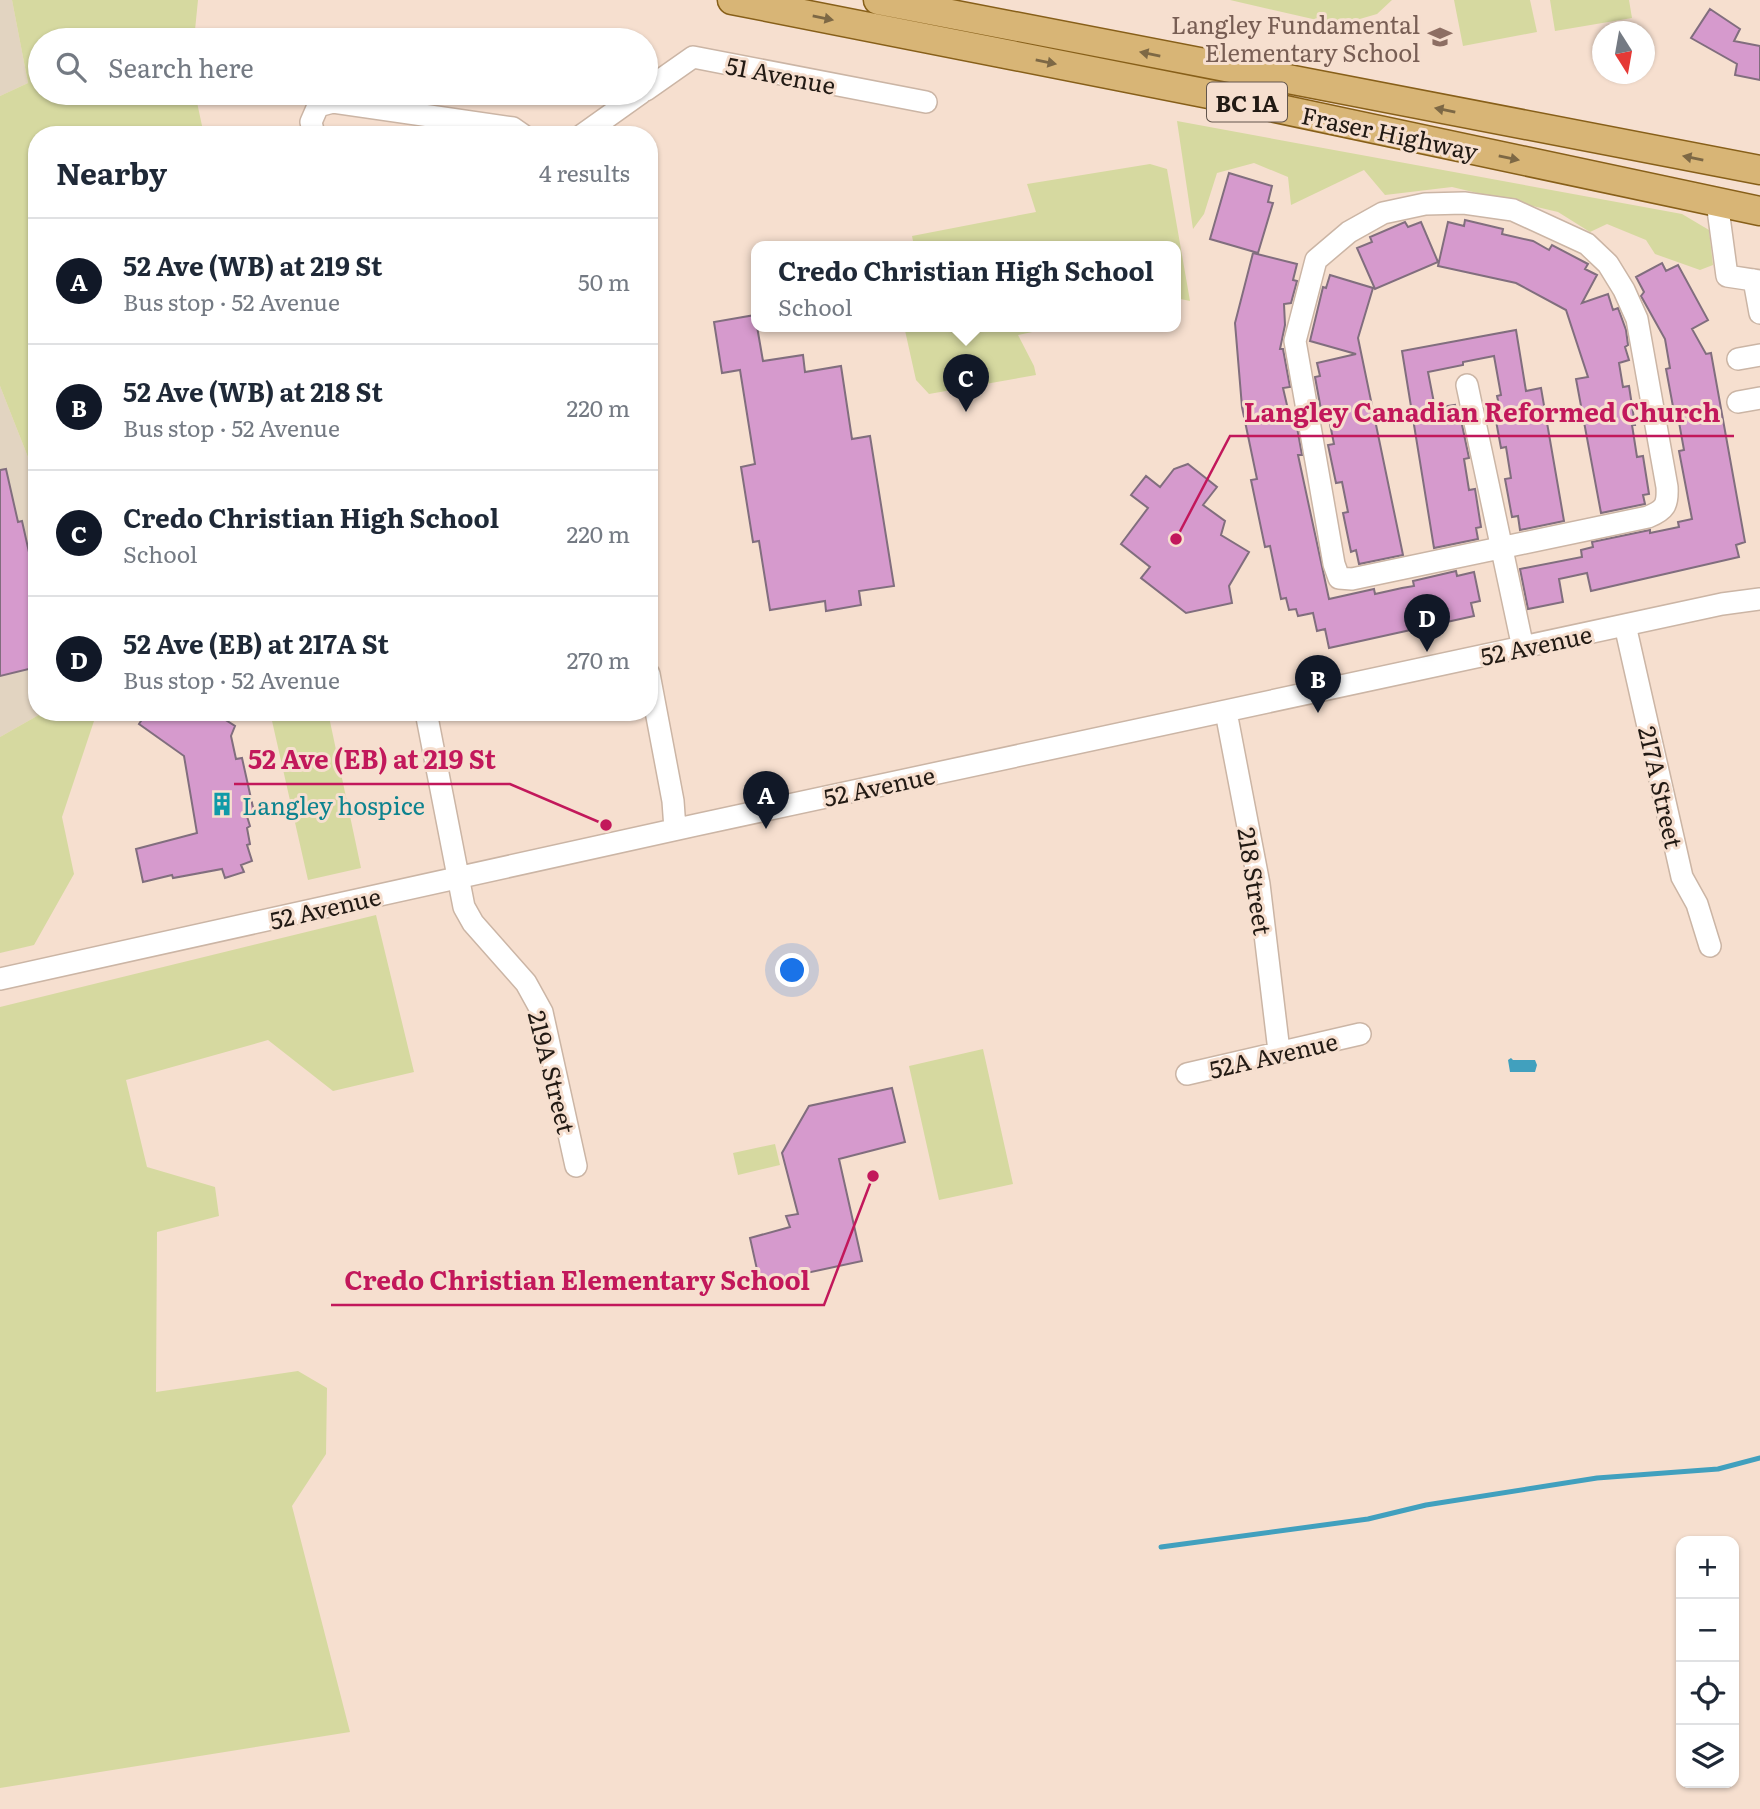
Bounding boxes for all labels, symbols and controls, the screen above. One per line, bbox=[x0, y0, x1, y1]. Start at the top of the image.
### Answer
place label: Langley Fundamental Elementary School bbox=[1171, 6, 1420, 69]
one-way arrow bbox=[812, 13, 834, 24]
north arrow bbox=[1592, 21, 1655, 84]
school or university icon: Langley Fundamental Elementary School bbox=[1426, 23, 1454, 51]
search box bbox=[28, 28, 658, 105]
street label: 51 Avenue bbox=[723, 46, 839, 102]
text: Search here bbox=[108, 47, 254, 86]
icon: search bbox=[52, 48, 90, 86]
one-way arrow bbox=[1139, 48, 1161, 59]
one-way arrow bbox=[1035, 57, 1057, 68]
road number: BC 1A bbox=[1207, 82, 1287, 122]
street label: Fraser Highway bbox=[1298, 96, 1482, 168]
one-way arrow bbox=[1434, 105, 1456, 116]
text: Nearby bbox=[56, 150, 167, 194]
one-way arrow bbox=[1498, 152, 1520, 163]
one-way arrow bbox=[1682, 152, 1704, 163]
text: 4 results bbox=[539, 155, 630, 189]
popup bbox=[751, 241, 1181, 332]
text: 52 Ave (WB) at 219 St bbox=[123, 245, 382, 284]
text: Credo Christian High School bbox=[778, 250, 1154, 289]
text: A bbox=[70, 264, 88, 298]
text: 50 m bbox=[578, 264, 630, 298]
text: Bus stop · 52 Avenue bbox=[123, 284, 340, 318]
text: School bbox=[778, 289, 852, 323]
pin: C bbox=[943, 354, 989, 412]
text: 52 Ave (WB) at 218 St bbox=[123, 371, 383, 410]
callout: Langley Canadian Reformed Church bbox=[1230, 389, 1734, 436]
text: B bbox=[71, 390, 87, 424]
text: 220 m bbox=[566, 390, 630, 424]
text: Langley Canadian Reformed Church bbox=[1244, 391, 1720, 430]
text: Bus stop · 52 Avenue bbox=[123, 410, 340, 444]
text: Credo Christian High School bbox=[123, 497, 499, 536]
text: C bbox=[71, 516, 87, 550]
text: 220 m bbox=[566, 516, 630, 550]
text: School bbox=[123, 536, 197, 570]
pin: D bbox=[1404, 594, 1450, 652]
street label: 52 Avenue bbox=[1477, 615, 1595, 673]
text: 52 Ave (EB) at 217A St bbox=[123, 623, 389, 662]
text: D bbox=[70, 642, 88, 676]
text: 270 m bbox=[567, 642, 630, 676]
pin: B bbox=[1295, 655, 1341, 713]
text: Bus stop · 52 Avenue bbox=[123, 662, 340, 696]
street label: 217A Street bbox=[1631, 722, 1693, 852]
callout: 52 Ave (EB) at 219 St bbox=[234, 737, 510, 784]
text: 52 Ave (EB) at 219 St bbox=[248, 738, 497, 777]
street label: 52 Avenue bbox=[820, 756, 938, 814]
pin: A bbox=[743, 771, 789, 829]
place label: Langley hospice bbox=[242, 787, 425, 822]
building icon: Langley hospice bbox=[208, 790, 236, 818]
street label: 218 Street bbox=[1230, 825, 1282, 938]
street label: 52 Avenue bbox=[266, 877, 384, 937]
your location bbox=[775, 953, 809, 987]
street label: 219A Street bbox=[521, 1007, 585, 1137]
street label: 52A Avenue bbox=[1205, 1022, 1341, 1086]
callout: Credo Christian Elementary School bbox=[331, 1258, 824, 1305]
text: Credo Christian Elementary School bbox=[344, 1259, 810, 1298]
map controls bbox=[1676, 1536, 1739, 1788]
button: + bbox=[1676, 1536, 1739, 1599]
button: − bbox=[1676, 1599, 1739, 1662]
button: locate bbox=[1676, 1662, 1739, 1725]
button: layers bbox=[1676, 1725, 1739, 1788]

